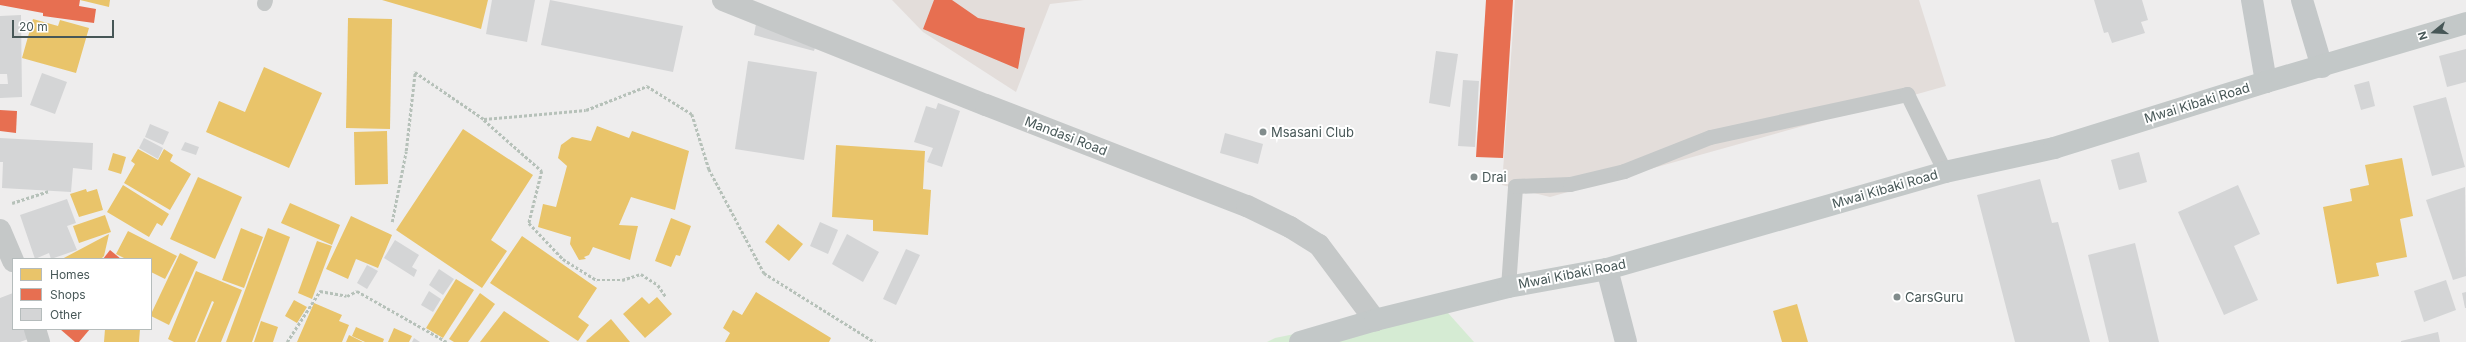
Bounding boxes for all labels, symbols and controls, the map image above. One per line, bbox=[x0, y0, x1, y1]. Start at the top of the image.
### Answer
scale bar bbox=[14, 12, 116, 38]
north arrow bbox=[2414, 12, 2454, 52]
text: 20 m bbox=[19, 19, 48, 34]
text: N bbox=[2415, 30, 2431, 42]
street label: Mwai Kibaki Road bbox=[2142, 80, 2252, 126]
street label: Mandasi Road bbox=[1023, 113, 1109, 159]
place label: Msasani Club bbox=[1271, 124, 1354, 140]
marker: Msasani Club bbox=[1258, 127, 1268, 137]
street label: Mwai Kibaki Road bbox=[1830, 166, 1940, 212]
place label: Drai bbox=[1482, 169, 1507, 185]
marker: Drai bbox=[1469, 172, 1479, 182]
street label: Mwai Kibaki Road bbox=[1517, 256, 1627, 292]
legend bbox=[12, 258, 152, 330]
text: Homes bbox=[50, 267, 90, 282]
text: Shops bbox=[50, 287, 86, 302]
place label: CarsGuru bbox=[1905, 289, 1964, 305]
marker: CarsGuru bbox=[1892, 292, 1902, 302]
text: Other bbox=[50, 307, 82, 322]

